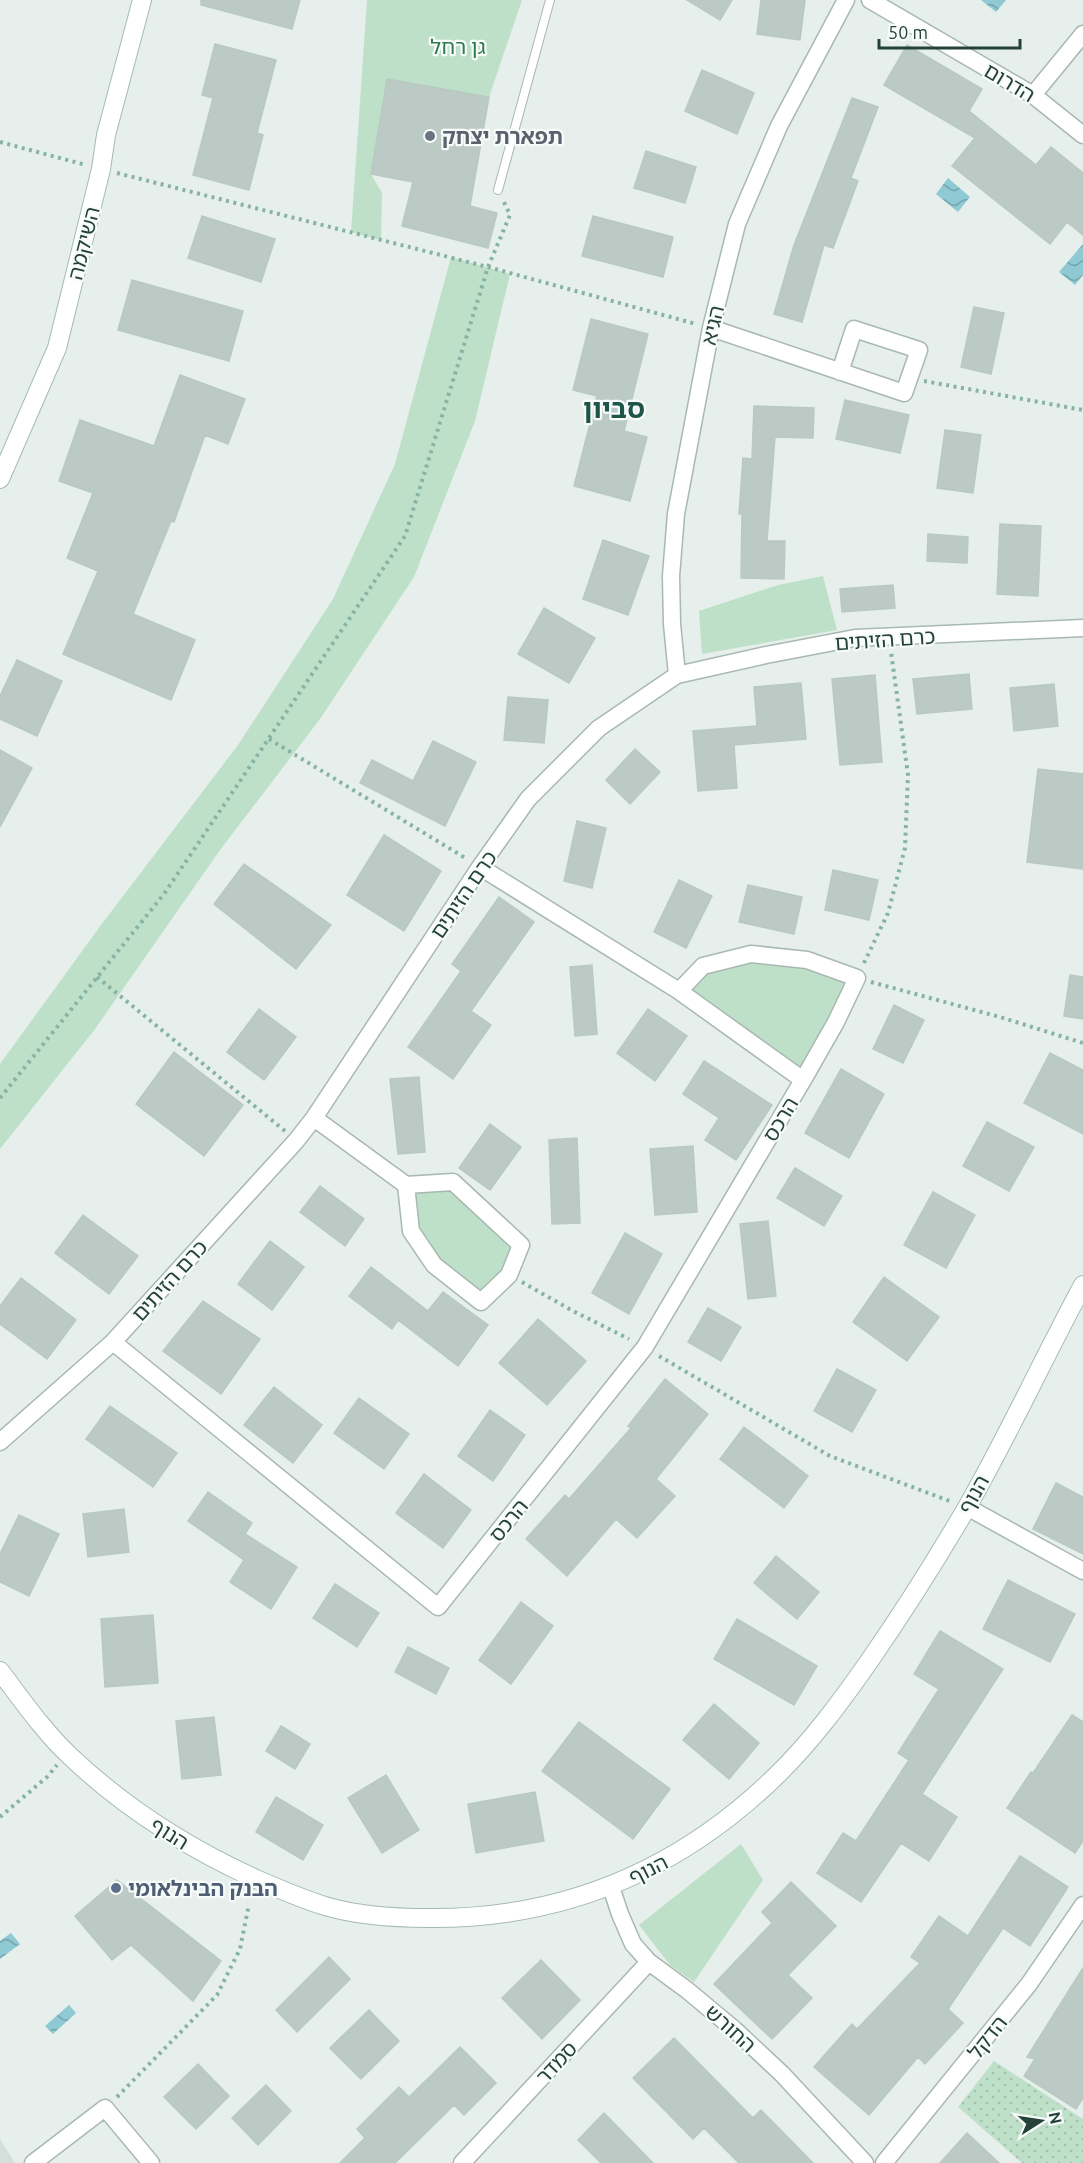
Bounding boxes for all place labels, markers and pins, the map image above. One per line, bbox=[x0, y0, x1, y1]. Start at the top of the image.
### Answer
place label: תפארת יצחק bbox=[442, 124, 563, 148]
marker: תפארת יצחק bbox=[423, 129, 437, 143]
place label: הבנק הבינלאומי bbox=[128, 1876, 278, 1900]
marker: הבנק הבינלאומי bbox=[109, 1881, 123, 1895]

